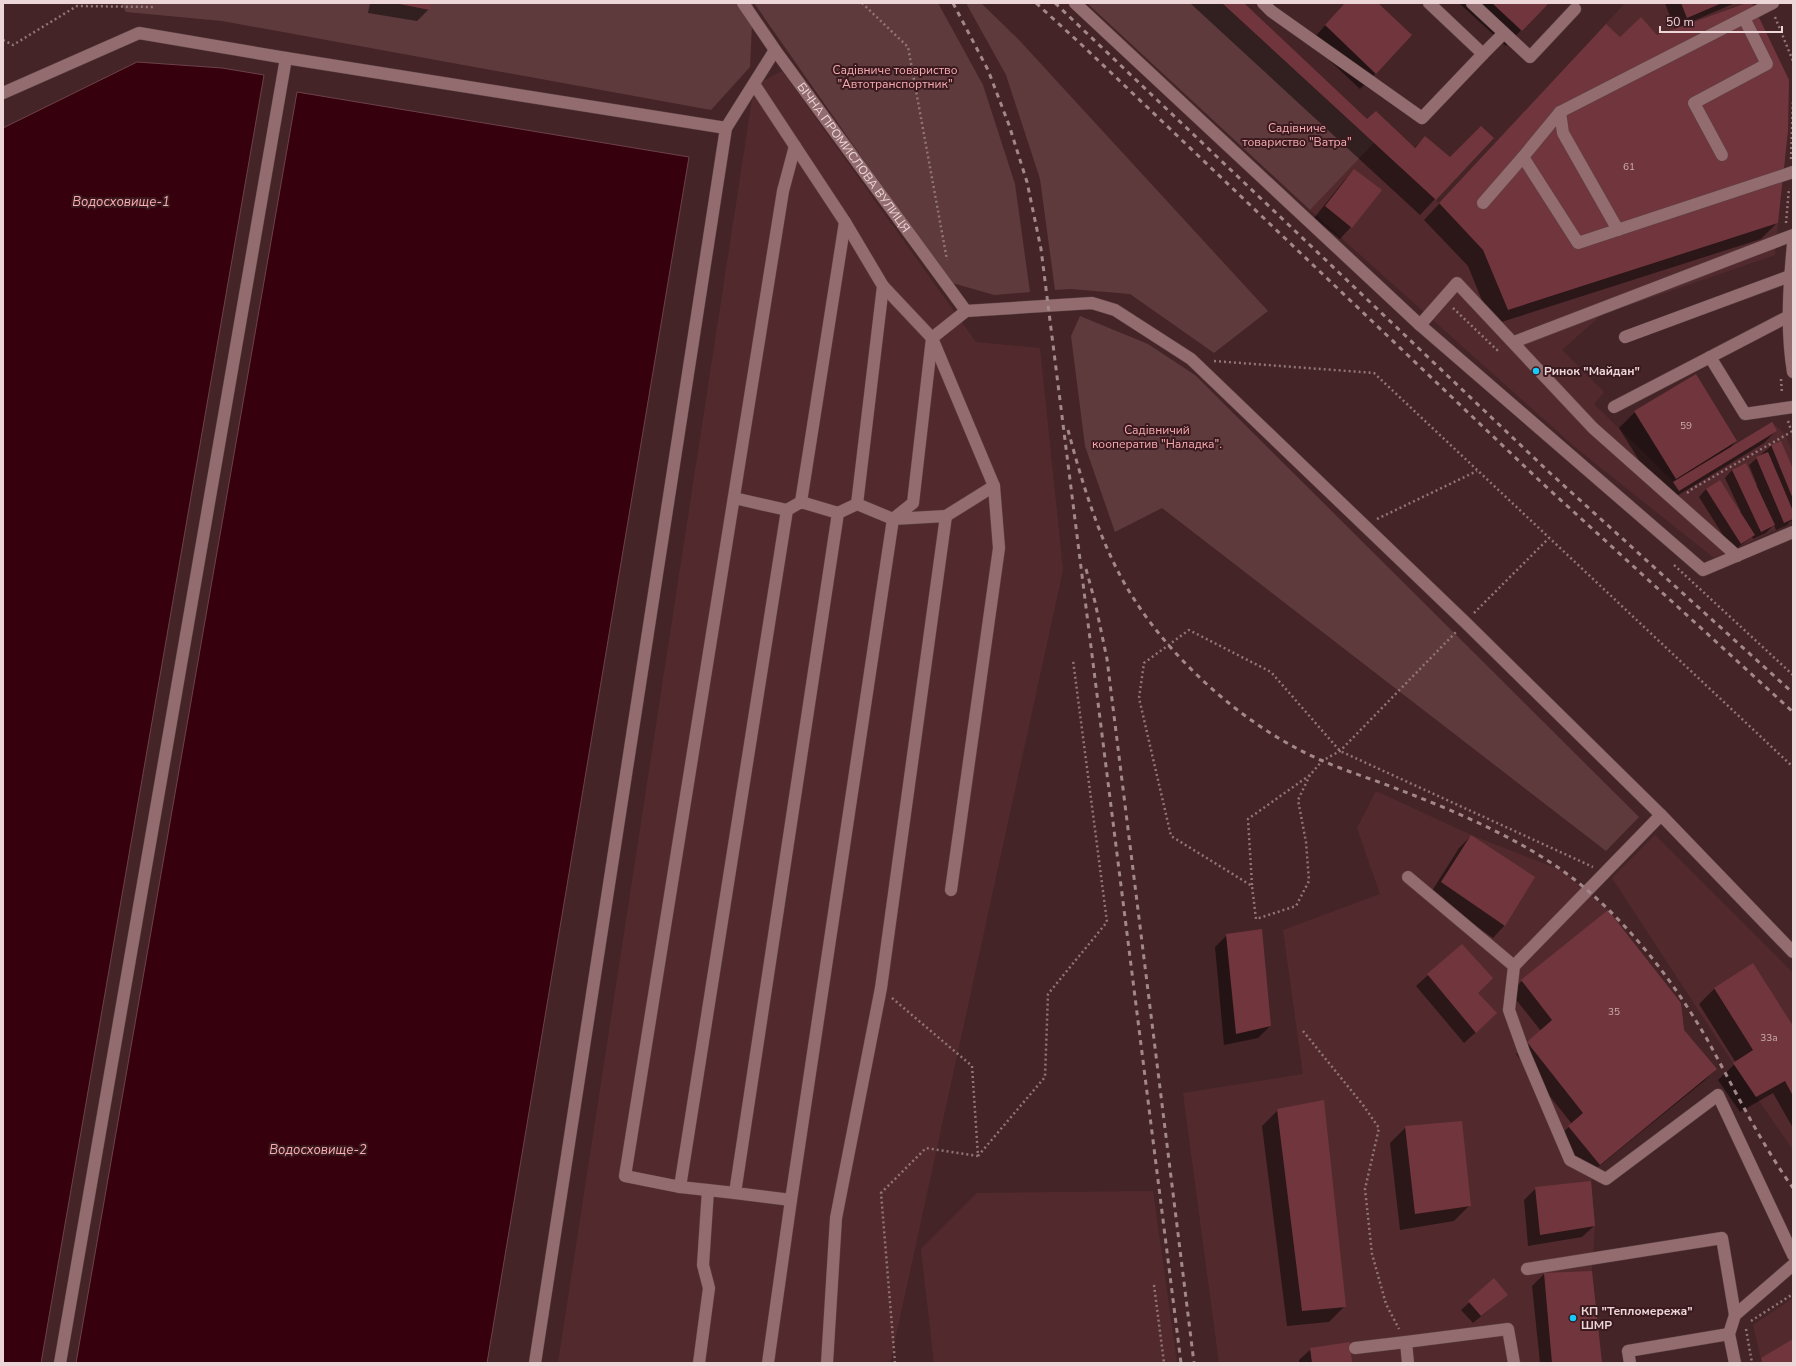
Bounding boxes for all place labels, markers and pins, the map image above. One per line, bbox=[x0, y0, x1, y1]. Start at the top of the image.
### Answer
place label: Ринок "Майдан" bbox=[1544, 363, 1640, 379]
marker: Ринок "Майдан" bbox=[1531, 366, 1541, 376]
place label: КП "Тепломережа" ШМР bbox=[1581, 1303, 1693, 1333]
marker: КП "Тепломережа" ШМР bbox=[1568, 1313, 1578, 1323]

